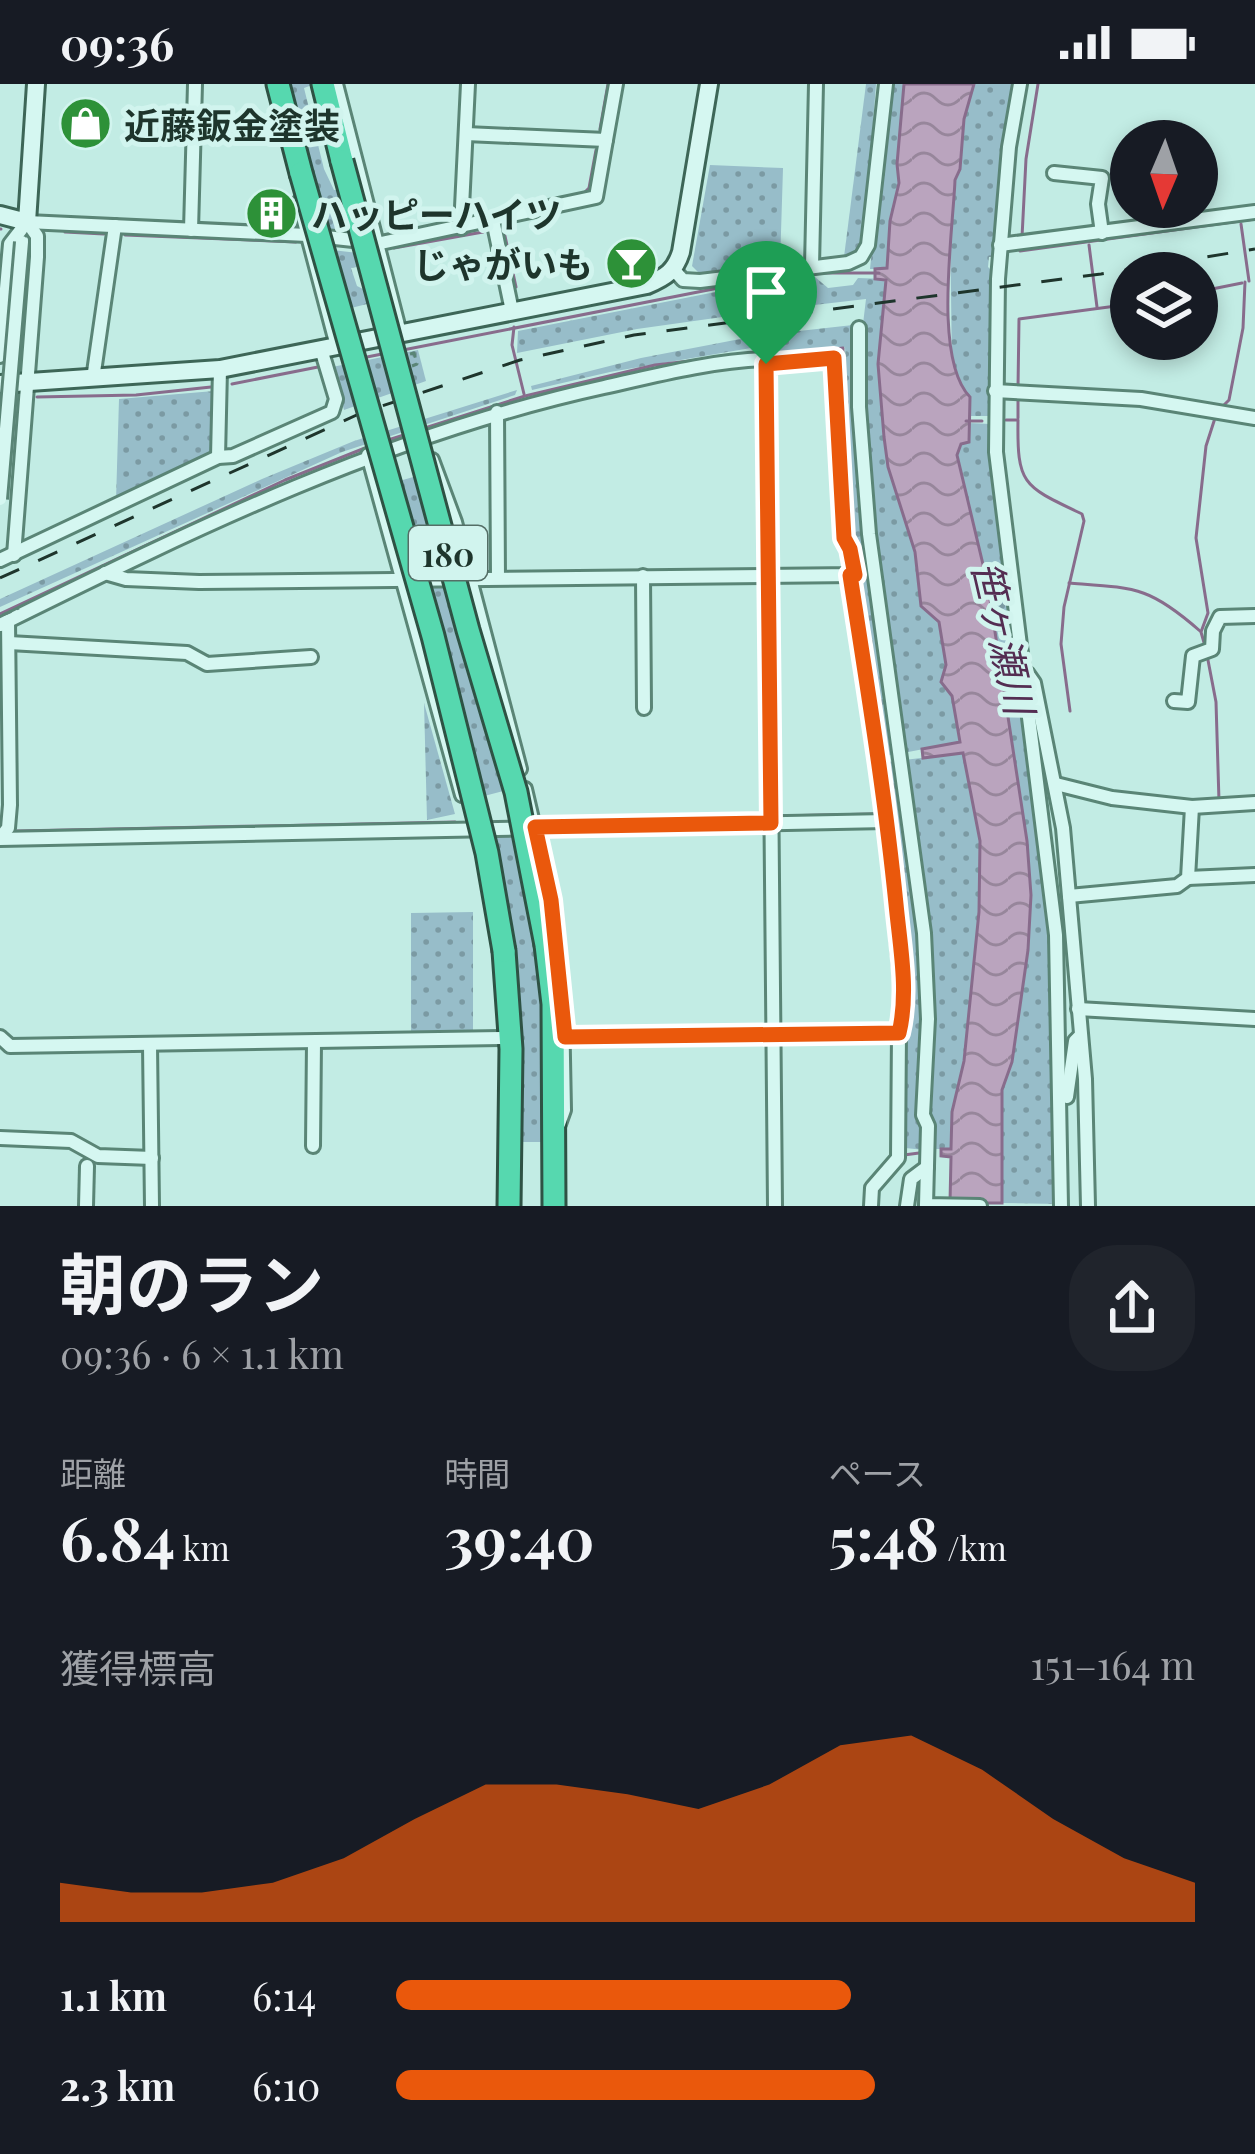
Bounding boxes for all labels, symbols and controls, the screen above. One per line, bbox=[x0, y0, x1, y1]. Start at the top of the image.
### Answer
text: 09:36 bbox=[60, 12, 174, 72]
shop icon: 近藤鈑金塗装 bbox=[57, 96, 113, 152]
place label: 近藤鈑金塗装 bbox=[124, 100, 340, 148]
north arrow bbox=[1110, 120, 1218, 228]
map controls bbox=[1110, 120, 1218, 360]
building icon: ハッピーハイツ bbox=[244, 185, 300, 241]
place label: ハッピーハイツ bbox=[311, 189, 562, 237]
bar icon: じゃがいも bbox=[604, 235, 660, 291]
place label: じゃがいも bbox=[413, 239, 593, 287]
pin bbox=[715, 241, 817, 364]
button: layers bbox=[1110, 252, 1218, 360]
icon: arrive bbox=[733, 259, 799, 325]
road number: 180 bbox=[409, 526, 487, 580]
water label: 笹ヶ瀬川 bbox=[962, 555, 1049, 723]
text: 朝のラン bbox=[60, 1238, 324, 1326]
button: share bbox=[1069, 1245, 1195, 1371]
text: 09:36 · 6 × 1.1 km bbox=[60, 1327, 344, 1379]
text: 距離 bbox=[60, 1450, 126, 1494]
text: 時間 bbox=[444, 1450, 510, 1494]
text: ペース bbox=[829, 1450, 926, 1494]
text: 6.84 bbox=[60, 1496, 175, 1576]
text: 39:40 bbox=[444, 1496, 595, 1576]
text: 5:48 bbox=[829, 1496, 939, 1576]
text: km bbox=[175, 1525, 230, 1569]
text: /km bbox=[939, 1525, 1007, 1569]
text: 151–164 m bbox=[1030, 1638, 1195, 1690]
text: 獲得標高 bbox=[60, 1641, 216, 1693]
text: 1.1 km bbox=[60, 1969, 167, 2021]
text: 6:14 bbox=[252, 1969, 316, 2021]
text: 2.3 km bbox=[60, 2059, 175, 2111]
text: 6:10 bbox=[252, 2059, 320, 2111]

